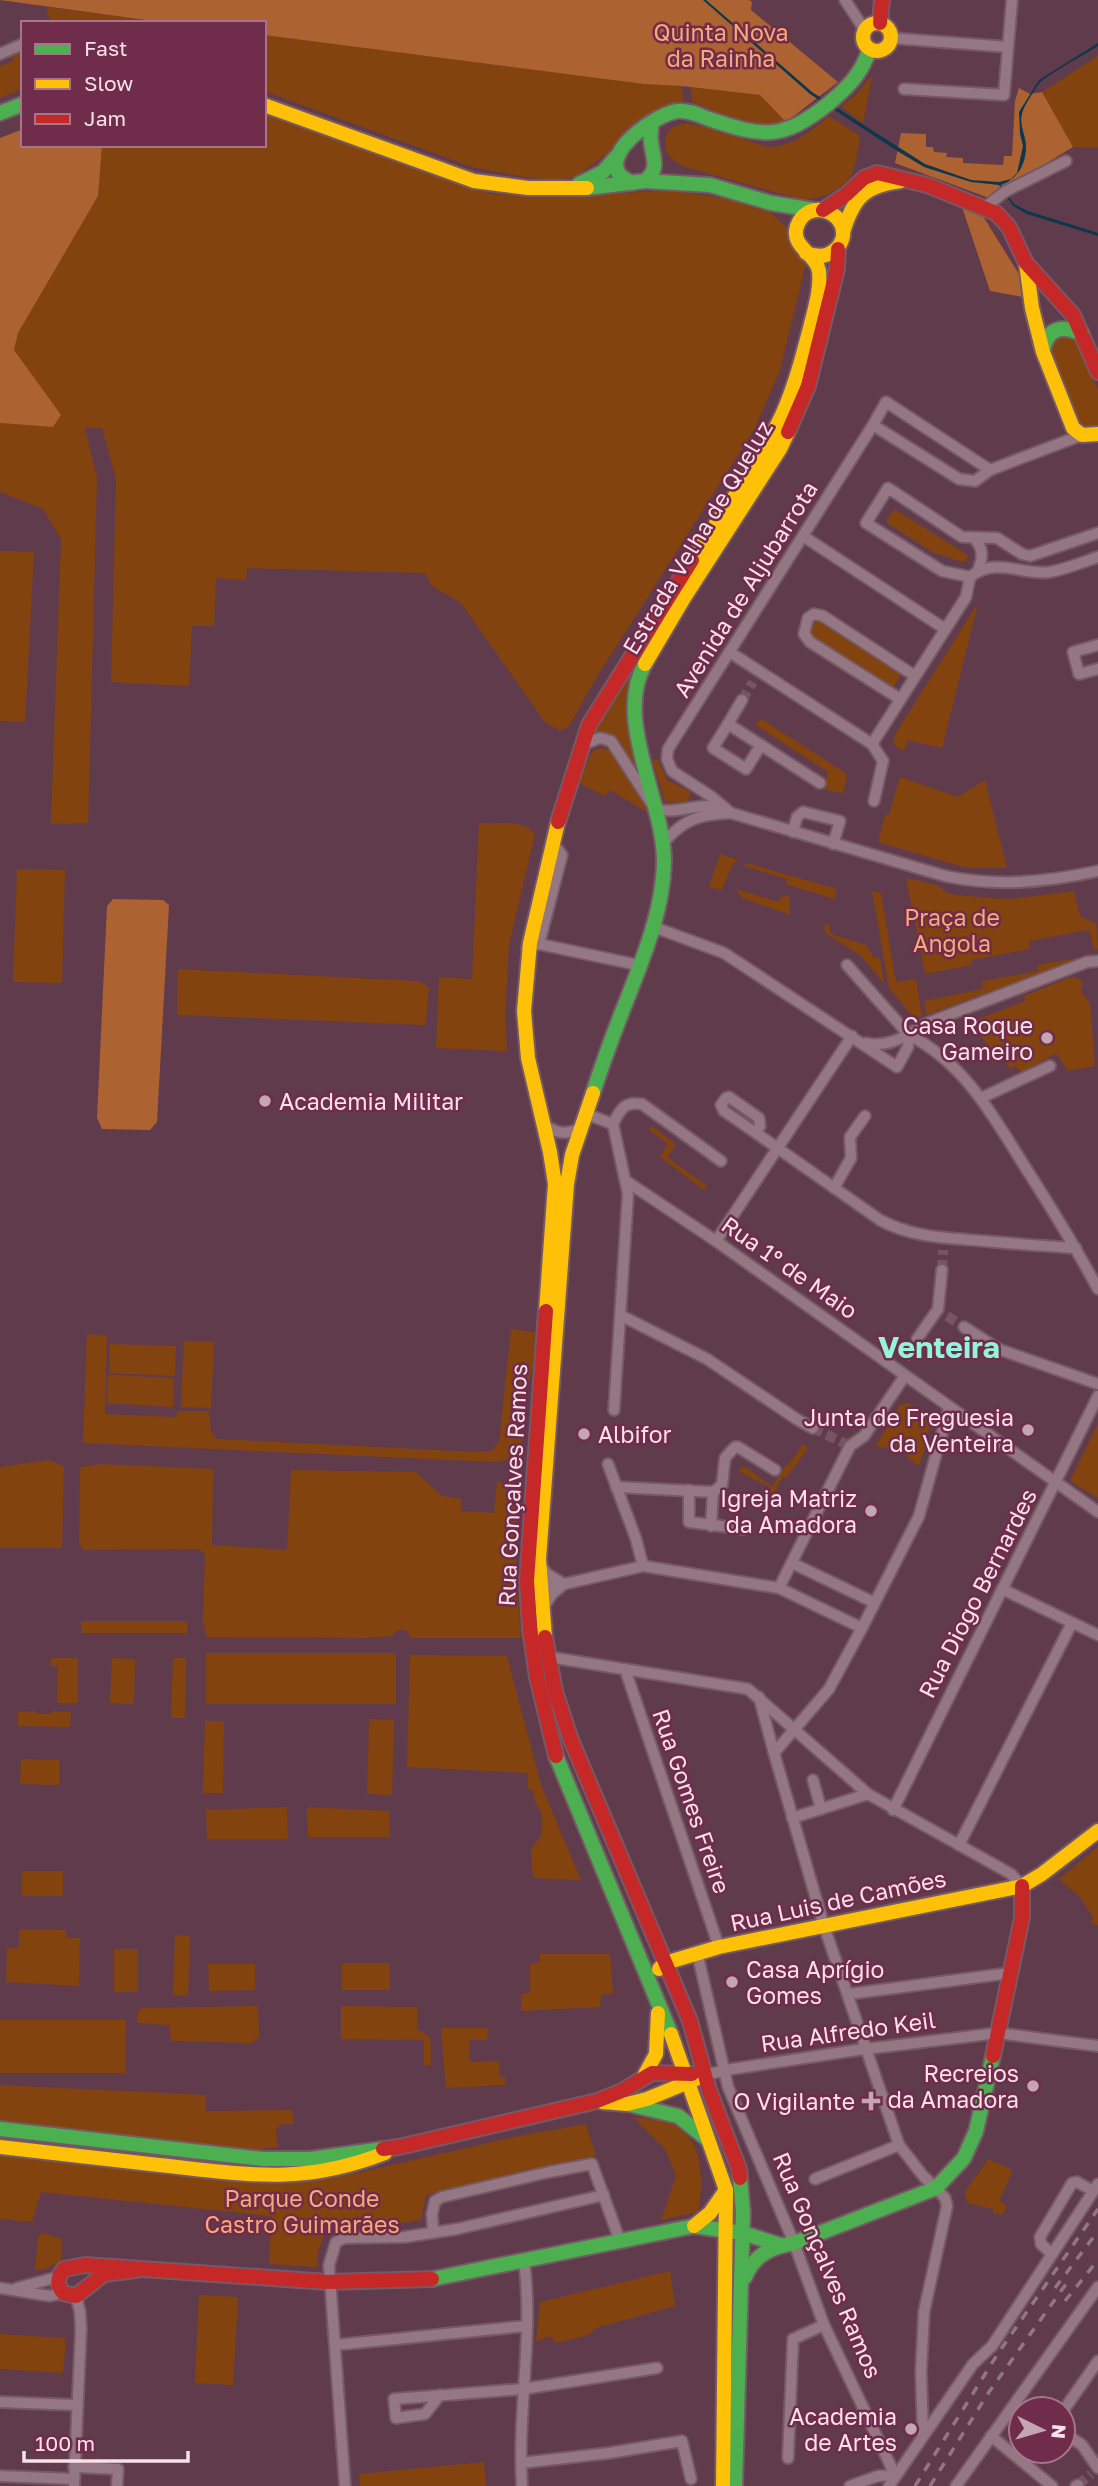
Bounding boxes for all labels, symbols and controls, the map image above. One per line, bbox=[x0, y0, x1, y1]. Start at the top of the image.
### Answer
park label: Quinta Nova da Rainha bbox=[654, 18, 788, 72]
legend bbox=[21, 21, 266, 147]
text: Fast bbox=[84, 35, 127, 61]
text: Slow bbox=[84, 70, 133, 96]
text: Jam bbox=[84, 105, 126, 131]
street label: Estrada Velha de Queluz bbox=[616, 415, 778, 659]
street label: Avenida de Aljubarrota bbox=[667, 476, 823, 702]
park label: Praça de Angola bbox=[904, 903, 1000, 957]
place label: Casa Roque Gameiro bbox=[903, 1011, 1033, 1065]
marker: Casa Roque Gameiro bbox=[1039, 1030, 1055, 1046]
place label: Academia Militar bbox=[279, 1087, 463, 1115]
marker: Academia Militar bbox=[257, 1093, 273, 1109]
street label: Rua 1º de Maio bbox=[717, 1210, 863, 1324]
district label: Venteira bbox=[878, 1329, 1000, 1365]
street label: Rua Gonçalves Ramos bbox=[492, 1363, 532, 1607]
place label: Junta de Freguesia da Venteira bbox=[804, 1403, 1014, 1457]
place label: Albifor bbox=[598, 1420, 672, 1448]
marker: Junta de Freguesia da Venteira bbox=[1020, 1422, 1036, 1438]
marker: Albifor bbox=[576, 1426, 592, 1442]
place label: Igreja Matriz da Amadora bbox=[720, 1484, 857, 1538]
street label: Rua Diogo Bernardes bbox=[912, 1484, 1042, 1702]
marker: Igreja Matriz da Amadora bbox=[863, 1503, 879, 1519]
street label: Rua Gomes Freire bbox=[647, 1705, 737, 1897]
street label: Rua Luis de Camões bbox=[727, 1863, 949, 1937]
place label: Casa Aprígio Gomes bbox=[746, 1955, 884, 2009]
marker: Casa Aprígio Gomes bbox=[724, 1974, 740, 1990]
street label: Rua Alfredo Keil bbox=[759, 2005, 937, 2057]
place label: Recreios da Amadora bbox=[888, 2059, 1019, 2113]
marker: Recreios da Amadora bbox=[1025, 2078, 1041, 2094]
place label: O Vigilante bbox=[734, 2087, 855, 2115]
marker: O Vigilante bbox=[861, 2091, 881, 2111]
street label: Rua Gonçalves Ramos bbox=[768, 2148, 888, 2382]
park label: Parque Conde Castro Guimarães bbox=[204, 2184, 400, 2238]
north arrow bbox=[1007, 2395, 1077, 2465]
place label: Academia de Artes bbox=[789, 2402, 897, 2456]
scale bar bbox=[24, 2420, 189, 2464]
marker: Academia de Artes bbox=[903, 2421, 919, 2437]
text: N bbox=[1047, 2423, 1072, 2440]
text: 100 m bbox=[35, 2430, 95, 2456]

